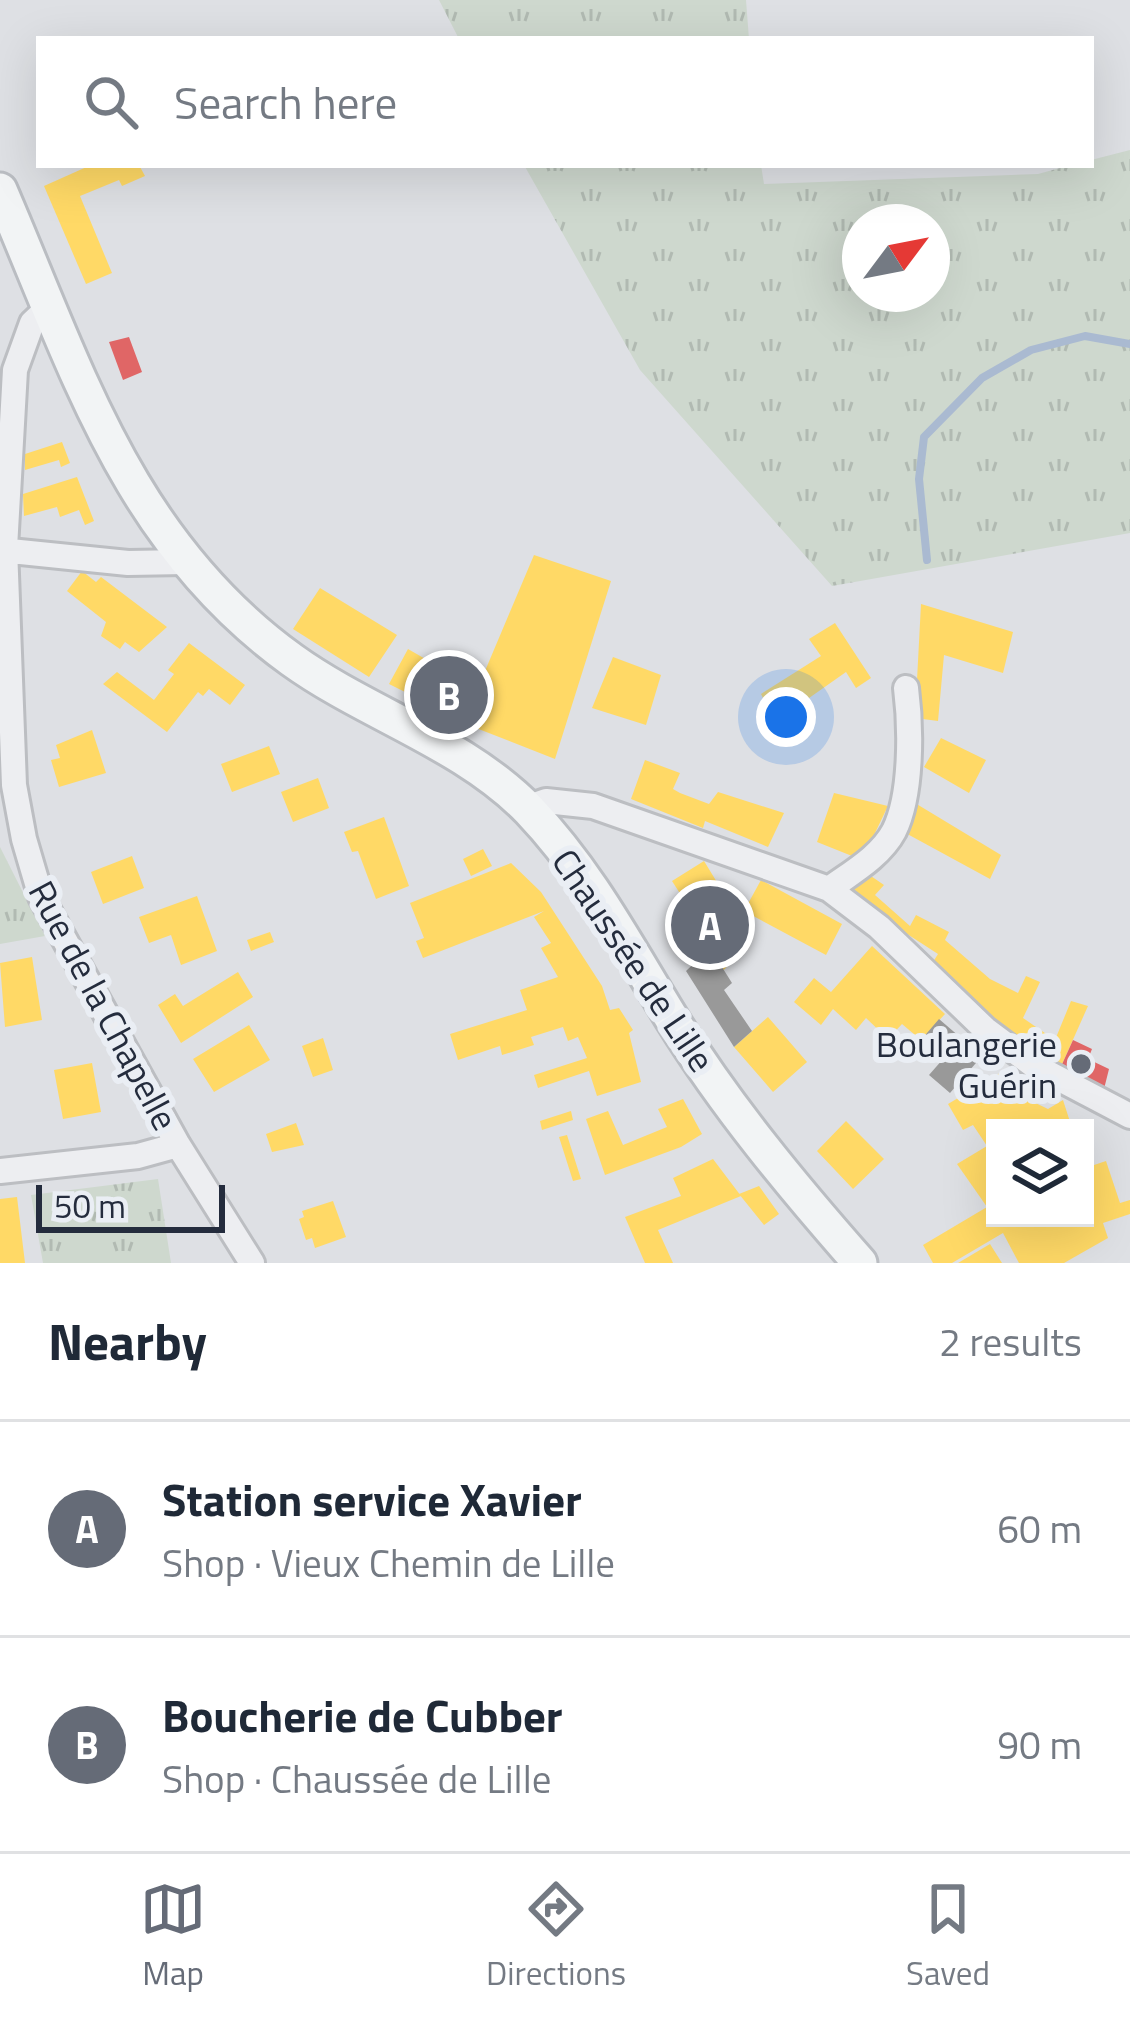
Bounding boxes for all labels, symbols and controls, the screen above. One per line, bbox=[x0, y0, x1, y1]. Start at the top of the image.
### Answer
search box bbox=[36, 36, 1094, 168]
text: Search here bbox=[174, 68, 397, 136]
icon: search bbox=[78, 69, 144, 135]
north arrow bbox=[842, 204, 950, 312]
pin: B bbox=[410, 650, 488, 740]
your location bbox=[756, 687, 816, 747]
street label: Chaussée de Lille bbox=[539, 837, 729, 1083]
street label: Rue de la Chapelle bbox=[15, 870, 193, 1140]
pin: A bbox=[671, 880, 749, 970]
place label: Boulangerie Guérin bbox=[876, 1016, 1057, 1112]
marker: Boulangerie Guérin bbox=[1068, 1051, 1094, 1077]
map controls bbox=[986, 1119, 1094, 1227]
button: layers bbox=[986, 1119, 1094, 1227]
scale bar bbox=[36, 1179, 225, 1232]
text: 50 m bbox=[54, 1181, 126, 1231]
text: Nearby bbox=[48, 1302, 207, 1380]
text: 2 results bbox=[939, 1312, 1082, 1371]
text: Station service Xavier bbox=[162, 1465, 582, 1533]
text: A bbox=[75, 1499, 99, 1558]
text: 60 m bbox=[997, 1499, 1082, 1558]
text: Shop · Vieux Chemin de Lille bbox=[162, 1533, 615, 1592]
text: Boucherie de Cubber bbox=[162, 1681, 563, 1749]
text: B bbox=[75, 1715, 99, 1774]
text: 90 m bbox=[997, 1715, 1082, 1774]
text: Shop · Chaussée de Lille bbox=[162, 1749, 551, 1808]
tab: Map bbox=[140, 1876, 206, 1998]
tab: Directions bbox=[486, 1876, 626, 1998]
tab: Saved bbox=[906, 1876, 990, 1998]

